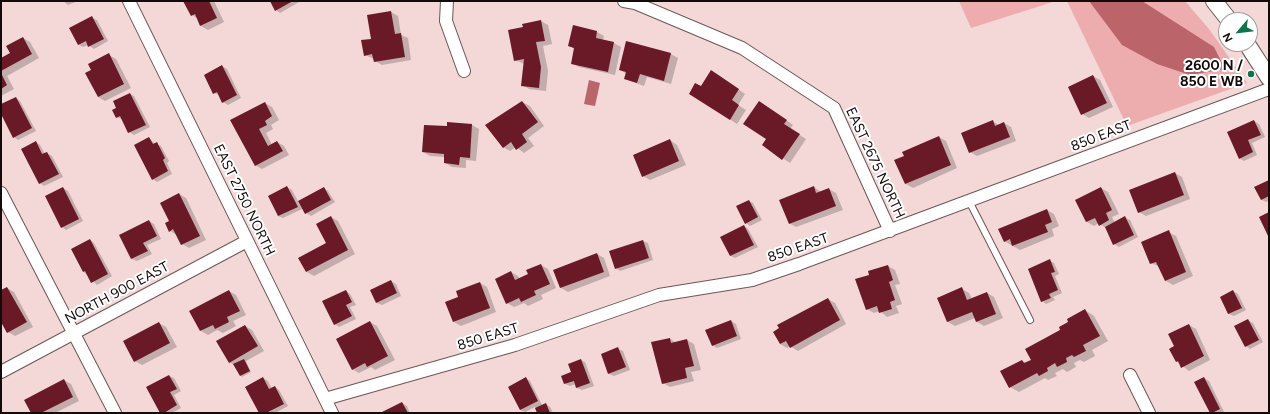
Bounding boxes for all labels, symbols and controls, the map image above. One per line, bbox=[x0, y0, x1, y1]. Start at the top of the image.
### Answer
north arrow bbox=[1218, 12, 1258, 52]
text: N bbox=[1220, 31, 1236, 44]
place label: 2600 N / 850 E WB bbox=[1180, 58, 1243, 90]
marker: 2600 N / 850 E WB bbox=[1246, 69, 1256, 79]
street label: EAST 2675 NORTH bbox=[842, 105, 908, 221]
street label: 850 EAST bbox=[1069, 117, 1133, 155]
street label: EAST 2750 NORTH bbox=[210, 141, 278, 259]
street label: 850 EAST bbox=[765, 230, 831, 266]
street label: NORTH 900 EAST bbox=[62, 258, 172, 328]
street label: 850 EAST bbox=[455, 320, 521, 354]

